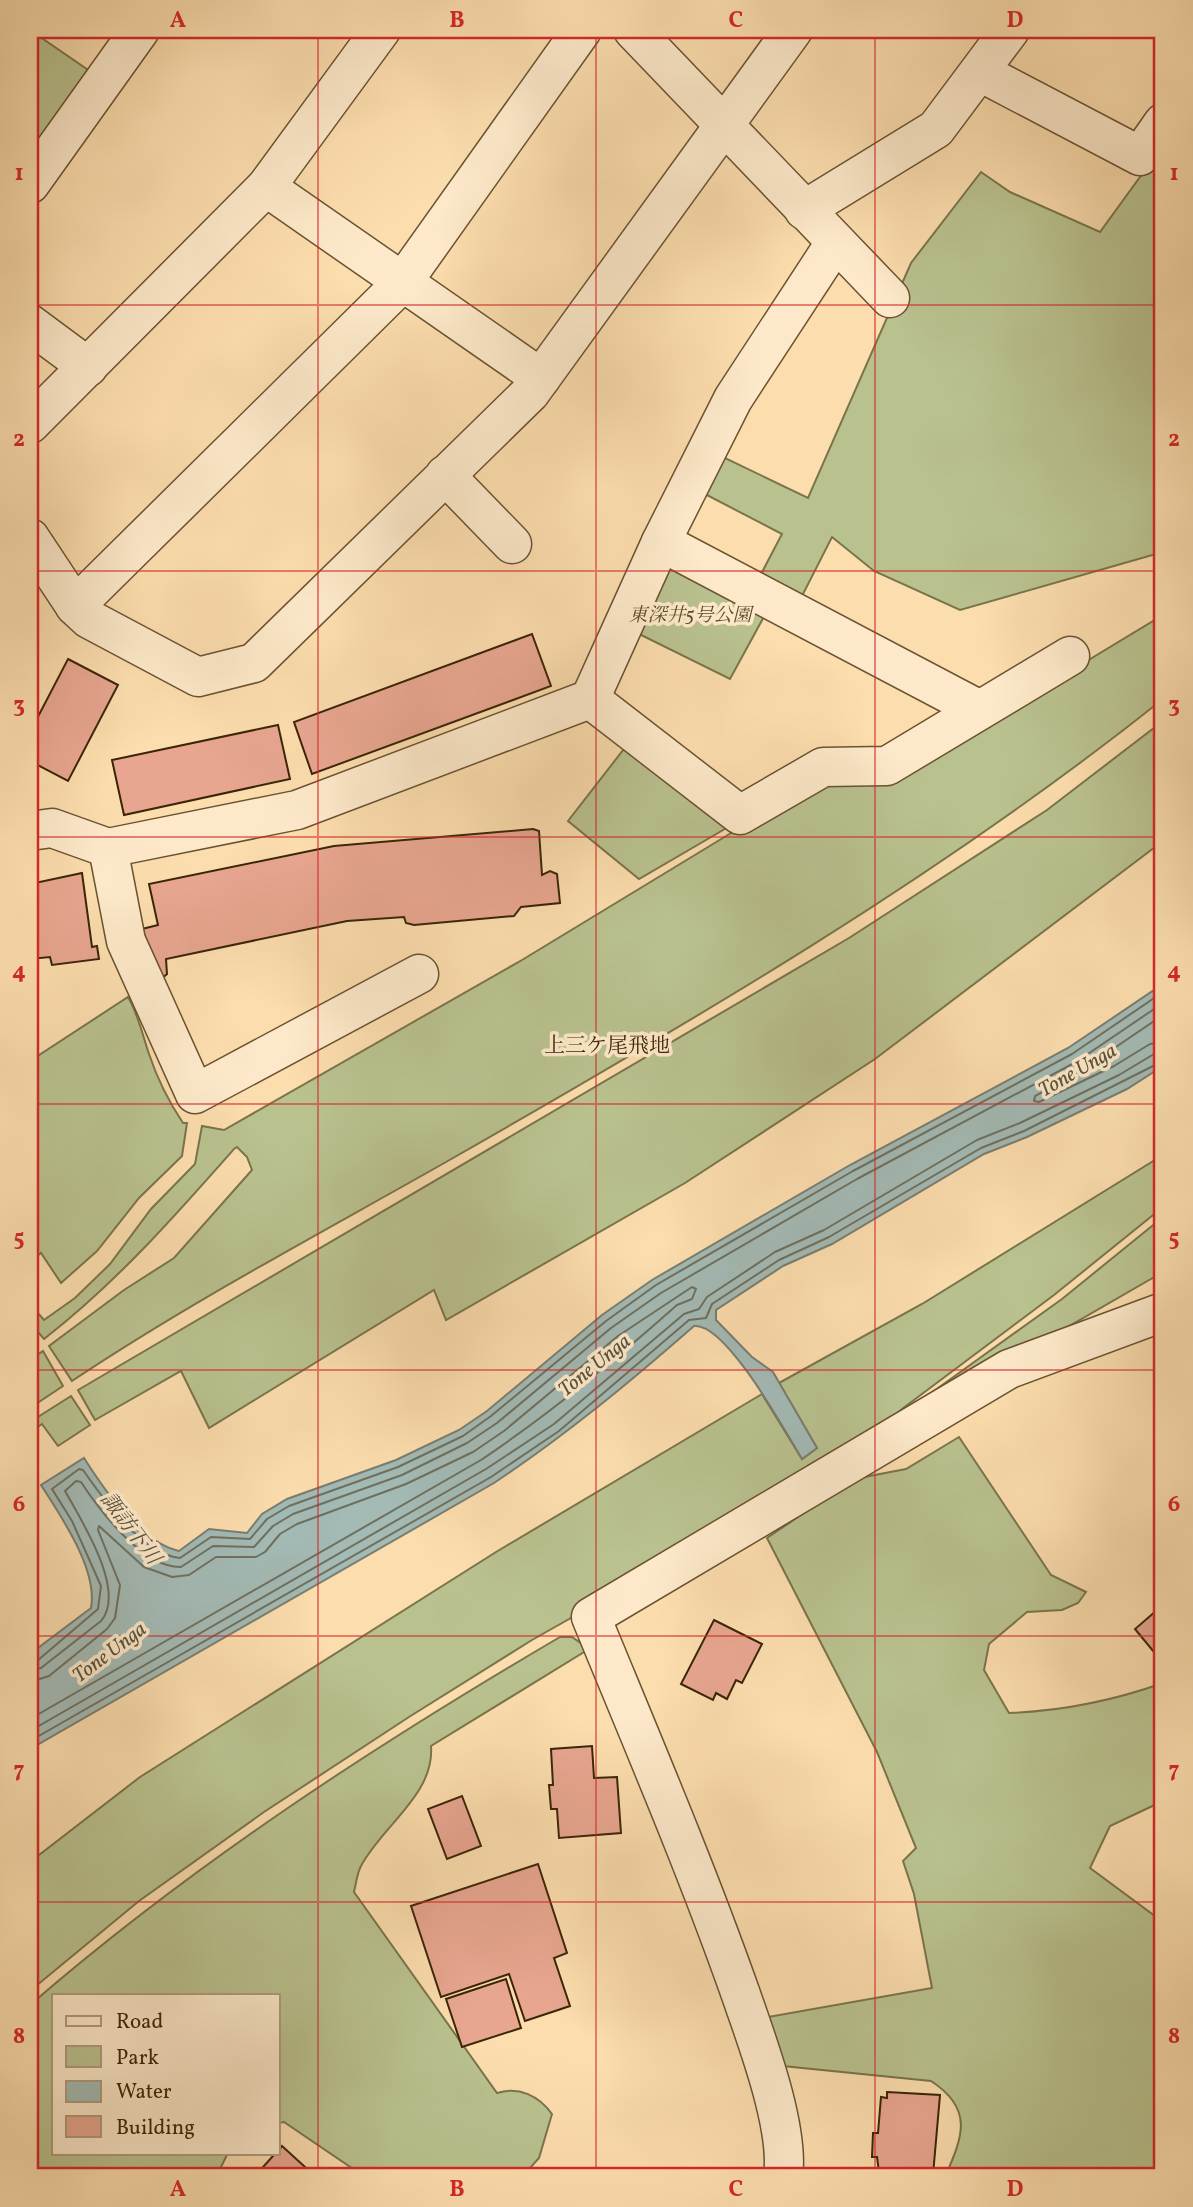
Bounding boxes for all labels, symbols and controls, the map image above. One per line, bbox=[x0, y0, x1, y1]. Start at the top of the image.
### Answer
text: A bbox=[170, 5, 186, 37]
text: B bbox=[449, 5, 465, 37]
text: C bbox=[729, 5, 743, 37]
text: D bbox=[1007, 5, 1024, 37]
text: 1 bbox=[14, 158, 24, 190]
text: 1 bbox=[1169, 158, 1179, 190]
text: 2 bbox=[13, 424, 25, 456]
text: 2 bbox=[1168, 424, 1180, 456]
park label: 東深井5号公園 bbox=[629, 603, 754, 629]
text: 3 bbox=[13, 690, 25, 722]
text: 3 bbox=[1168, 690, 1180, 722]
text: 4 bbox=[12, 956, 26, 988]
text: 4 bbox=[1167, 956, 1181, 988]
district label: 上三ケ尾飛地 bbox=[544, 1032, 670, 1061]
water label: Tone Unga bbox=[1034, 1037, 1122, 1105]
text: 5 bbox=[13, 1223, 25, 1255]
text: 5 bbox=[1168, 1223, 1180, 1255]
water label: Tone Unga bbox=[553, 1328, 637, 1404]
water label: 諏訪下川 bbox=[93, 1487, 168, 1573]
text: 6 bbox=[13, 1489, 25, 1521]
text: 6 bbox=[1168, 1489, 1180, 1521]
water label: Tone Unga bbox=[67, 1616, 153, 1690]
text: 7 bbox=[14, 1755, 25, 1787]
text: 7 bbox=[1169, 1755, 1180, 1787]
legend bbox=[52, 1994, 280, 2154]
text: Road bbox=[116, 2008, 163, 2037]
text: 8 bbox=[13, 2021, 25, 2053]
text: 8 bbox=[1168, 2021, 1180, 2053]
text: Park bbox=[116, 2044, 159, 2073]
text: Water bbox=[116, 2078, 172, 2107]
text: Building bbox=[116, 2114, 195, 2143]
text: A bbox=[170, 2174, 186, 2206]
text: B bbox=[449, 2174, 465, 2206]
text: C bbox=[729, 2174, 743, 2206]
text: D bbox=[1007, 2174, 1024, 2206]

